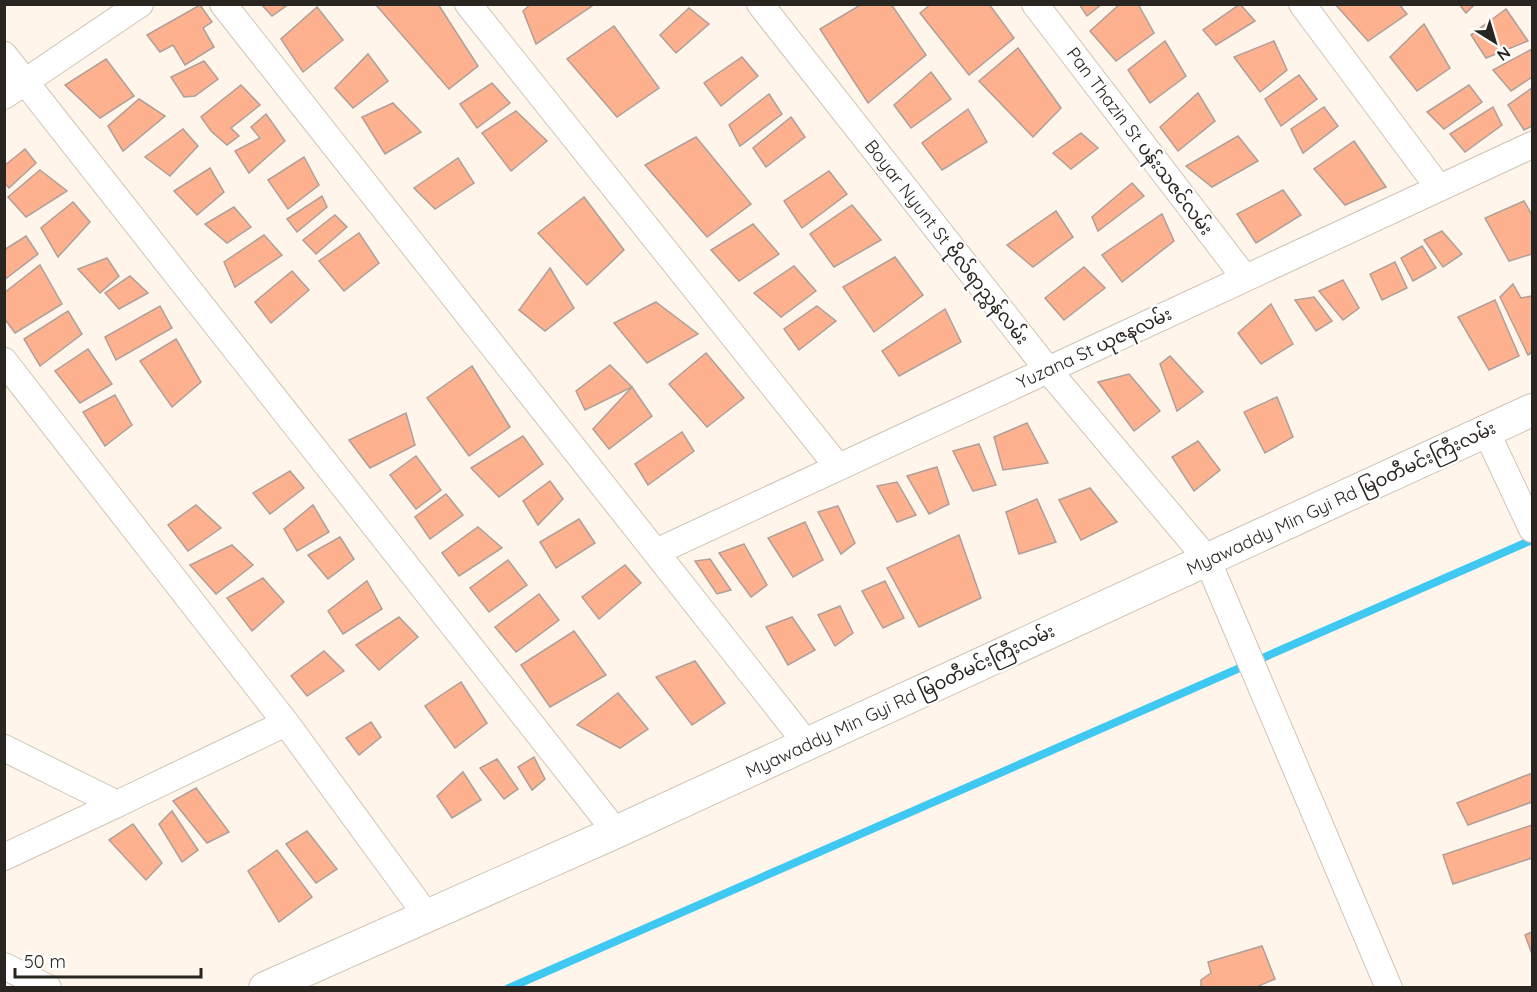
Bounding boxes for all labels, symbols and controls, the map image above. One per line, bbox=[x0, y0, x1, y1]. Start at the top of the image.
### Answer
north arrow bbox=[1465, 12, 1525, 72]
street label: Pan Thazin St ပန်းသဇင်လမ်း bbox=[1059, 42, 1219, 242]
text: N bbox=[1493, 42, 1515, 66]
street label: Boyar Nyunt St ဗိုလ်ရာညွှန်လမ်း bbox=[857, 134, 1036, 351]
street label: Yuzana St ယုဇနလမ်း bbox=[1012, 301, 1177, 398]
street label: Myawaddy Min Gyi Rd မြဝတီမင်းကြီးလမ်း bbox=[1182, 414, 1501, 584]
street label: Myawaddy Min Gyi Rd မြဝတီမင်းကြီးလမ်း bbox=[741, 617, 1060, 787]
scale bar bbox=[15, 941, 201, 979]
text: 50 m bbox=[24, 950, 66, 973]

